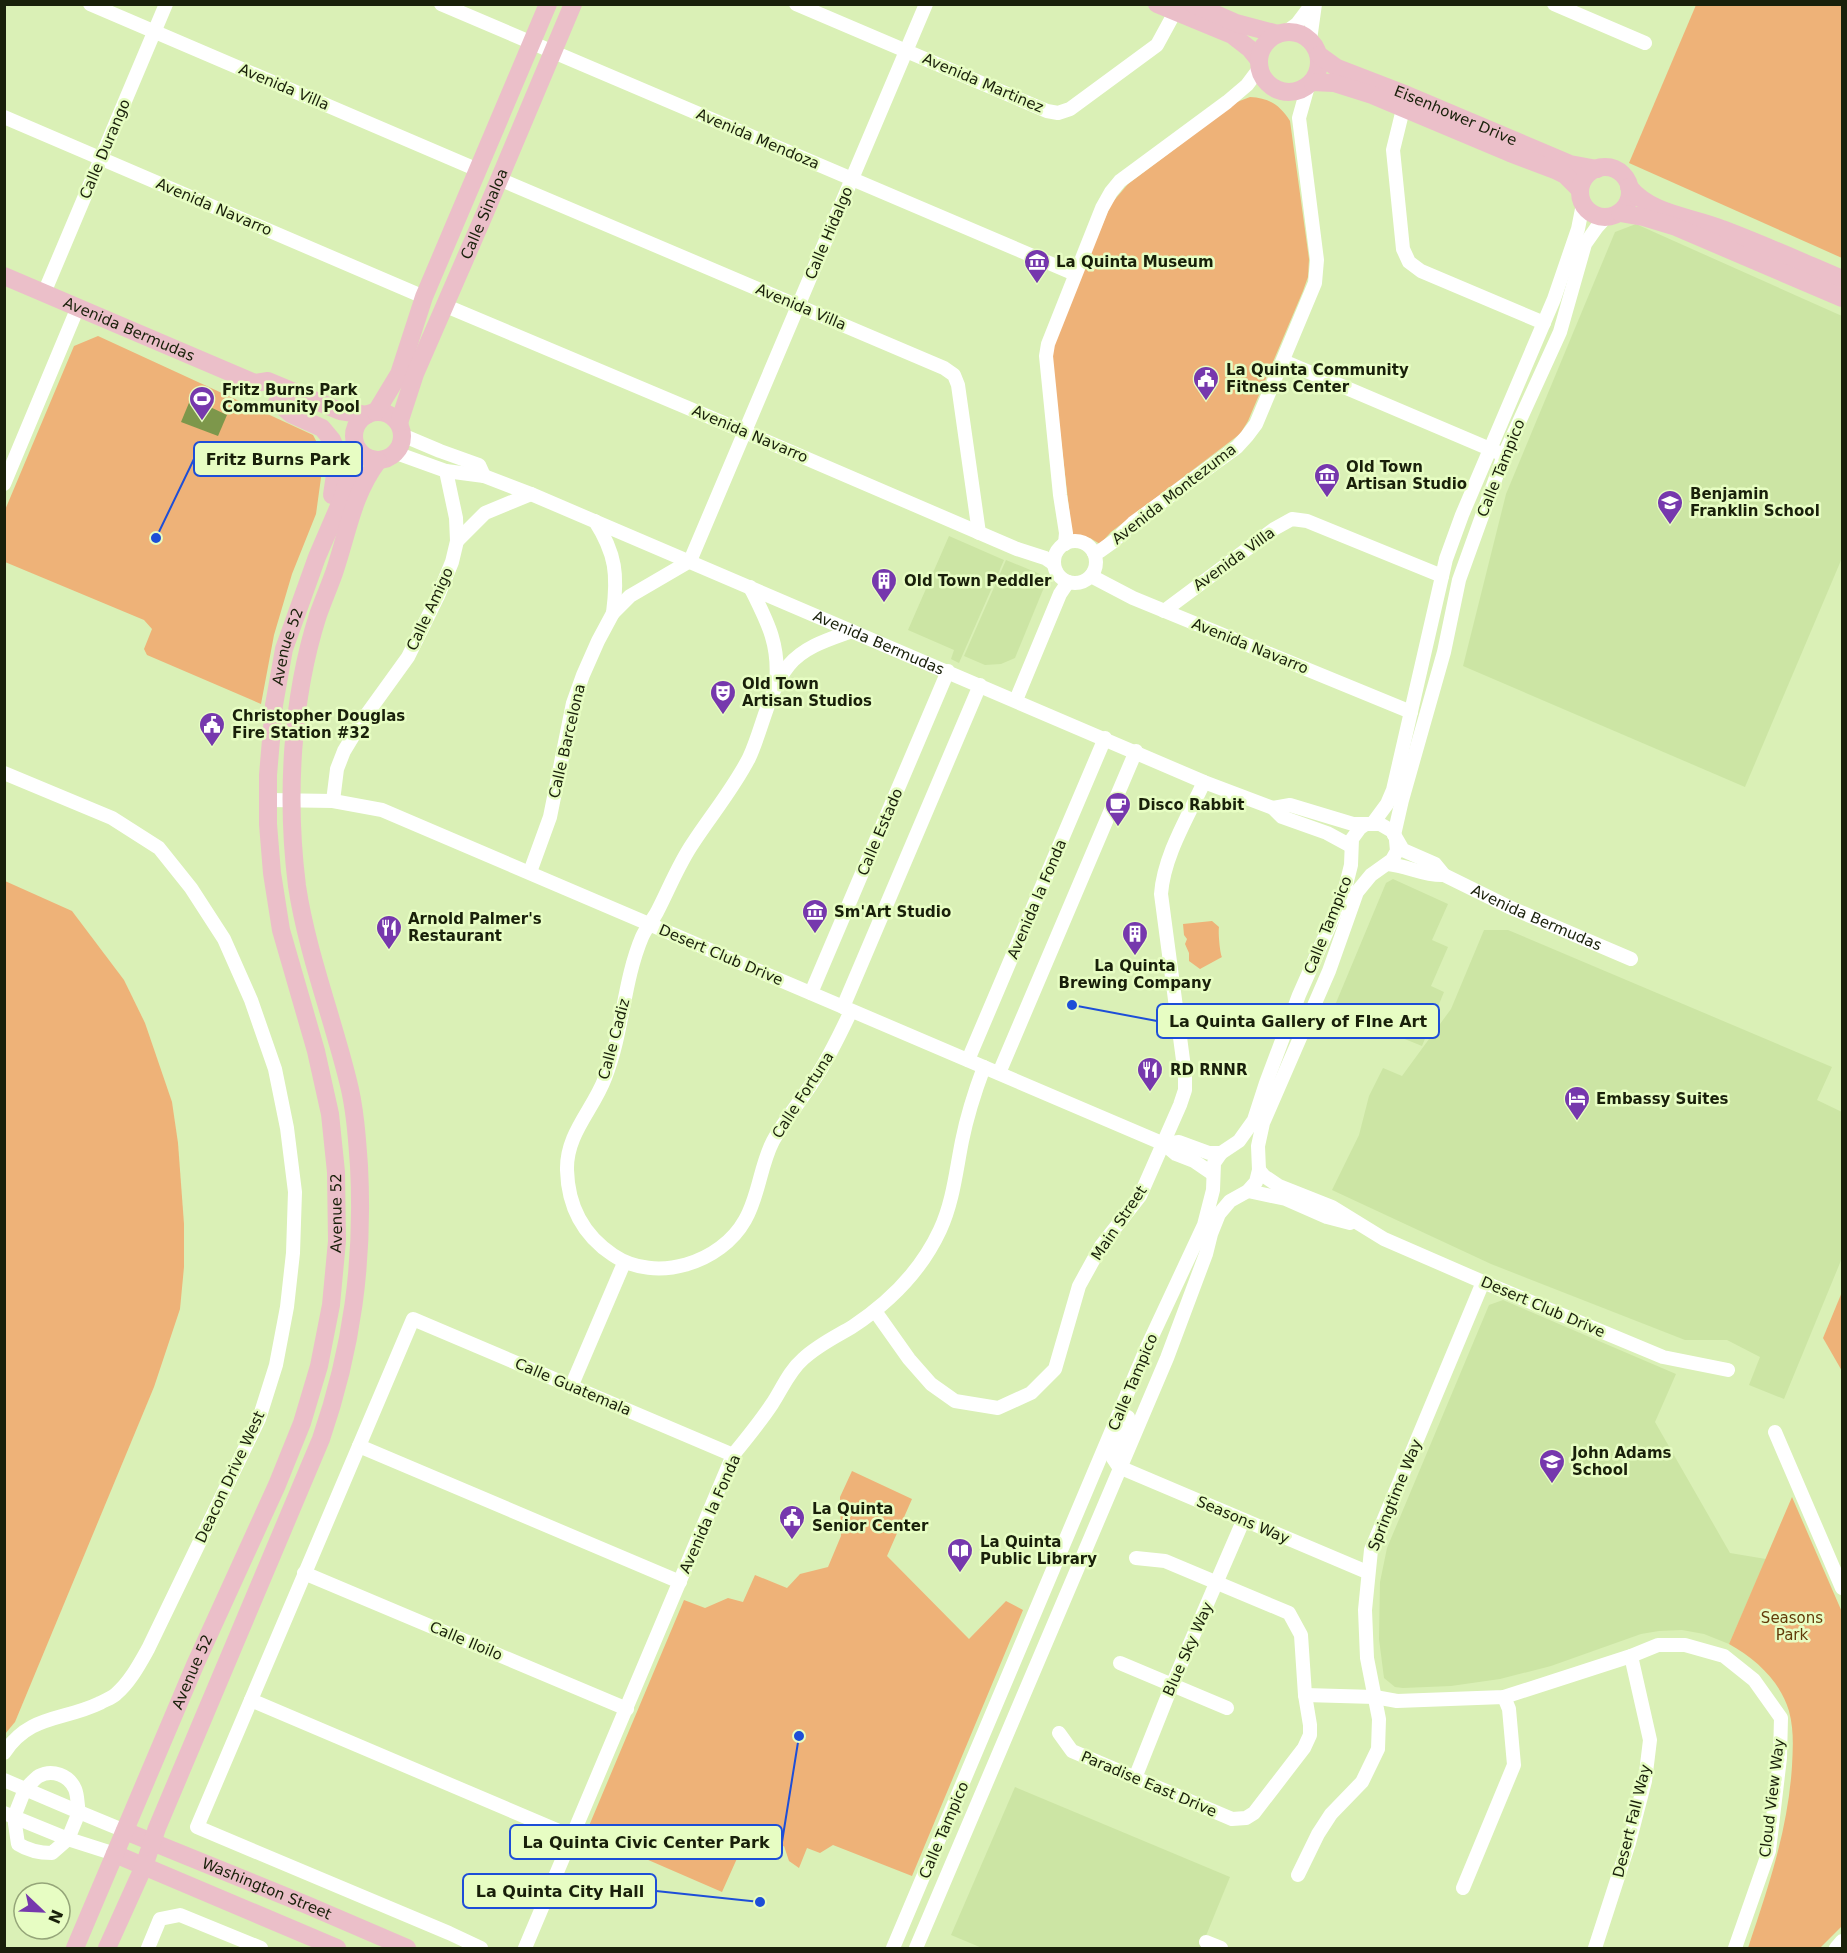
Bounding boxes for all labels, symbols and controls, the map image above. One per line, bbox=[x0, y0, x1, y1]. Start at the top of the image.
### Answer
street label: Avenida Martinez bbox=[920, 49, 1046, 117]
street label: Avenida Villa bbox=[236, 60, 332, 114]
street label: Eisenhower Drive bbox=[1392, 82, 1520, 149]
street label: Calle Durango bbox=[76, 96, 134, 202]
street label: Avenida Mendoza bbox=[694, 105, 822, 173]
street label: Calle Sinaloa bbox=[457, 166, 512, 262]
street label: Avenida Navarro bbox=[153, 174, 275, 240]
street label: Calle Hidalgo bbox=[801, 184, 857, 282]
museum icon: La Quinta Museum bbox=[1022, 247, 1052, 285]
place label: La Quinta Museum bbox=[1056, 253, 1214, 271]
street label: Avenida Villa bbox=[753, 280, 849, 334]
street label: Avenida Bermudas bbox=[61, 293, 198, 365]
place label: La Quinta Community Fitness Center bbox=[1226, 361, 1409, 396]
public building icon: La Quinta Community Fitness Center bbox=[1191, 364, 1221, 402]
place label: Fritz Burns Park Community Pool bbox=[222, 381, 360, 416]
sports icon: Fritz Burns Park Community Pool bbox=[187, 384, 217, 422]
street label: Avenida Navarro bbox=[689, 401, 811, 467]
street label: Calle Tampico bbox=[1473, 417, 1529, 519]
street label: Avenida Montezuma bbox=[1108, 440, 1240, 548]
callout: Fritz Burns Park bbox=[194, 442, 362, 476]
text: Fritz Burns Park bbox=[206, 450, 351, 469]
place label: Old Town Artisan Studio bbox=[1346, 458, 1467, 493]
museum icon: Old Town Artisan Studio bbox=[1312, 461, 1342, 499]
place label: Benjamin Franklin School bbox=[1690, 485, 1820, 520]
school or university icon: Benjamin Franklin School bbox=[1655, 488, 1685, 526]
street label: Avenida Villa bbox=[1190, 523, 1278, 595]
street label: Calle Amigo bbox=[403, 565, 457, 653]
building icon: Old Town Peddler bbox=[869, 566, 899, 604]
place label: Old Town Peddler bbox=[904, 572, 1052, 590]
street label: Avenue 52 bbox=[269, 605, 307, 687]
street label: Avenida Bermudas bbox=[810, 607, 947, 679]
street label: Avenida Navarro bbox=[1189, 614, 1311, 678]
place label: Old Town Artisan Studios bbox=[742, 675, 872, 710]
theatre icon: Old Town Artisan Studios bbox=[708, 678, 738, 716]
street label: Calle Barcelona bbox=[545, 682, 589, 800]
place label: Christopher Douglas Fire Station #32 bbox=[232, 707, 405, 742]
public building icon: Christopher Douglas Fire Station #32 bbox=[197, 710, 227, 748]
street label: Calle Estado bbox=[854, 786, 906, 878]
cafe icon: Disco Rabbit bbox=[1103, 790, 1133, 828]
place label: Disco Rabbit bbox=[1138, 796, 1244, 814]
street label: Avenida la Fonda bbox=[1004, 836, 1070, 962]
street label: Calle Tampico bbox=[1300, 874, 1356, 976]
street label: Avenida Bermudas bbox=[1468, 881, 1605, 955]
museum icon: Sm'Art Studio bbox=[800, 897, 830, 935]
place label: Sm'Art Studio bbox=[834, 903, 951, 921]
place label: Arnold Palmer's Restaurant bbox=[408, 910, 542, 945]
restaurant icon: Arnold Palmer's Restaurant bbox=[374, 913, 404, 951]
building icon: La Quinta Brewing Company bbox=[1120, 919, 1150, 957]
street label: Desert Club Drive bbox=[656, 921, 786, 989]
place label: La Quinta Brewing Company bbox=[1059, 957, 1212, 992]
street label: Calle Cadiz bbox=[595, 996, 633, 1082]
callout: La Quinta Gallery of FIne Art bbox=[1157, 1004, 1439, 1038]
text: La Quinta Gallery of FIne Art bbox=[1169, 1012, 1427, 1031]
street label: Calle Fortuna bbox=[768, 1048, 838, 1142]
restaurant icon: RD RNNR bbox=[1135, 1055, 1165, 1093]
place label: RD RNNR bbox=[1170, 1061, 1248, 1079]
hotel icon: Embassy Suites bbox=[1562, 1084, 1592, 1122]
place label: Embassy Suites bbox=[1596, 1090, 1729, 1108]
street label: Avenue 52 bbox=[327, 1173, 346, 1254]
street label: Main Street bbox=[1087, 1182, 1151, 1264]
street label: Desert Club Drive bbox=[1478, 1273, 1608, 1341]
street label: Calle Tampico bbox=[1104, 1331, 1162, 1433]
street label: Calle Guatemala bbox=[512, 1354, 634, 1420]
street label: Deacon Drive West bbox=[192, 1408, 268, 1546]
street label: Springtime Way bbox=[1364, 1436, 1426, 1554]
place label: John Adams School bbox=[1571, 1444, 1672, 1479]
school or university icon: John Adams School bbox=[1537, 1447, 1567, 1485]
street label: Avenida la Fonda bbox=[676, 1452, 744, 1576]
street label: Seasons Way bbox=[1194, 1492, 1292, 1548]
place label: La Quinta Senior Center bbox=[812, 1500, 929, 1535]
public building icon: La Quinta Senior Center bbox=[777, 1503, 807, 1541]
place label: La Quinta Public Library bbox=[980, 1533, 1097, 1568]
library icon: La Quinta Public Library bbox=[945, 1536, 975, 1574]
street label: Blue Sky Way bbox=[1159, 1599, 1217, 1699]
park label: Seasons Park bbox=[1761, 1609, 1823, 1644]
street label: Calle Iloilo bbox=[427, 1618, 505, 1664]
street label: Avenue 52 bbox=[168, 1632, 217, 1712]
street label: Cloud View Way bbox=[1756, 1737, 1788, 1859]
street label: Paradise East Drive bbox=[1078, 1747, 1220, 1821]
street label: Desert Fall Way bbox=[1609, 1762, 1655, 1880]
street label: Calle Tampico bbox=[915, 1779, 973, 1881]
callout: La Quinta Civic Center Park bbox=[510, 1825, 782, 1859]
text: La Quinta Civic Center Park bbox=[522, 1833, 770, 1852]
street label: Washington Street bbox=[199, 1854, 334, 1924]
callout: La Quinta City Hall bbox=[463, 1874, 656, 1908]
north arrow bbox=[12, 1881, 72, 1941]
text: La Quinta City Hall bbox=[476, 1882, 644, 1901]
text: N bbox=[44, 1907, 67, 1927]

